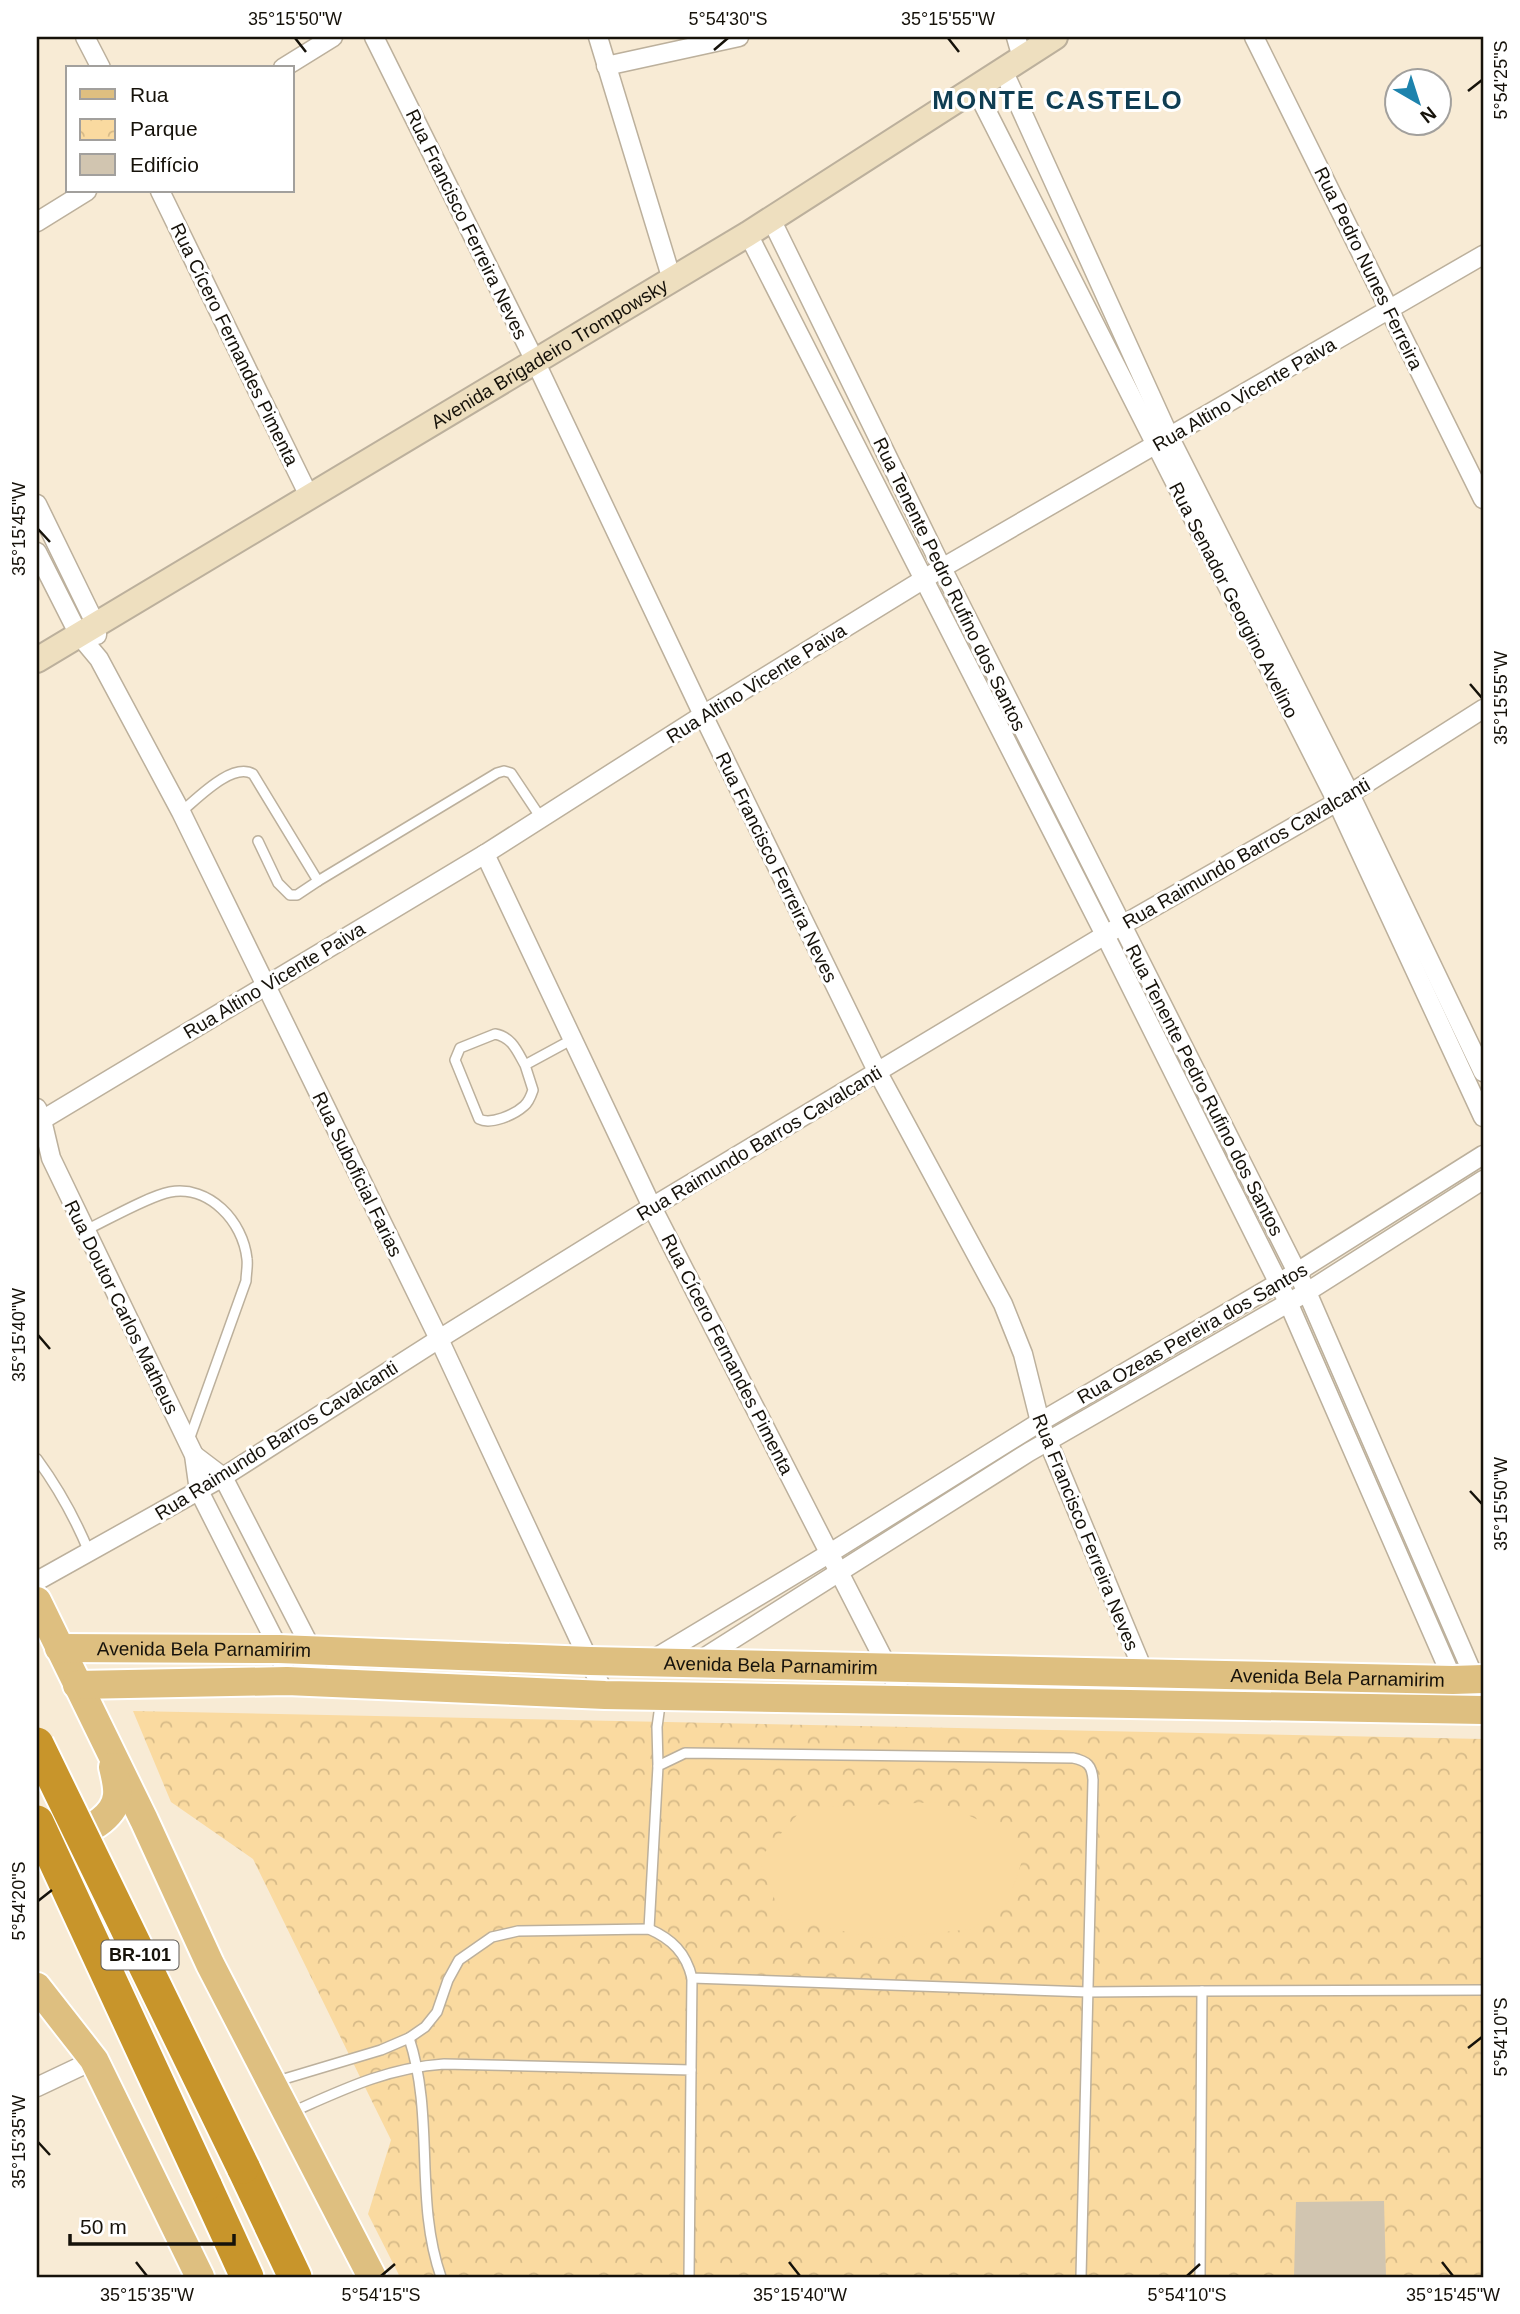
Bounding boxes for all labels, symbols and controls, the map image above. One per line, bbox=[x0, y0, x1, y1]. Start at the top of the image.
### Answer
text: 35°15'50"W bbox=[248, 9, 342, 29]
text: 5°54'30"S bbox=[688, 9, 768, 29]
text: 35°15'55"W bbox=[901, 9, 995, 29]
text: 5°54'25"S bbox=[1491, 40, 1511, 120]
legend bbox=[66, 66, 294, 192]
north arrow bbox=[1384, 66, 1454, 136]
text: Rua bbox=[130, 83, 169, 106]
district label: MONTE CASTELO bbox=[932, 85, 1184, 115]
text: N bbox=[1416, 102, 1440, 127]
street label: Rua Francisco Ferreira Neves bbox=[402, 106, 532, 343]
text: Parque bbox=[130, 117, 198, 140]
text: Edifício bbox=[130, 153, 199, 176]
street label: Rua Pedro Nunes Ferreira bbox=[1310, 163, 1427, 373]
street label: Rua Cícero Fernandes Pimenta bbox=[167, 220, 303, 469]
street label: Avenida Brigadeiro Trompowsky bbox=[427, 274, 672, 433]
street label: Rua Altino Vicente Paiva bbox=[1149, 333, 1340, 455]
street label: Rua Tenente Pedro Rufino dos Santos bbox=[869, 434, 1030, 734]
street label: Rua Senador Georgino Avelino bbox=[1165, 479, 1302, 722]
text: 35°15'45"W bbox=[9, 482, 29, 576]
street label: Rua Altino Vicente Paiva bbox=[663, 619, 850, 747]
text: 35°15'55"W bbox=[1491, 651, 1511, 745]
street label: Rua Francisco Ferreira Neves bbox=[712, 749, 842, 986]
street label: Rua Raimundo Barros Cavalcanti bbox=[1119, 774, 1374, 933]
street label: Rua Altino Vicente Paiva bbox=[180, 918, 369, 1043]
street label: Rua Tenente Pedro Rufino dos Santos bbox=[1122, 941, 1287, 1239]
street label: Rua Raimundo Barros Cavalcanti bbox=[633, 1062, 886, 1225]
street label: Rua Suboficial Farias bbox=[309, 1088, 407, 1260]
street label: Rua Doutor Carlos Matheus bbox=[60, 1197, 183, 1418]
street label: Rua Cícero Fernandes Pimenta bbox=[658, 1230, 798, 1478]
street label: Rua Ozeas Pereira dos Santos bbox=[1074, 1259, 1311, 1408]
text: 35°15'40"W bbox=[9, 1288, 29, 1382]
street label: Rua Raimundo Barros Cavalcanti bbox=[151, 1357, 401, 1524]
street label: Rua Francisco Ferreira Neves bbox=[1028, 1411, 1143, 1654]
text: 35°15'50"W bbox=[1491, 1457, 1511, 1551]
street label: Avenida Bela Parnamirim bbox=[97, 1638, 311, 1661]
street label: Avenida Bela Parnamirim bbox=[663, 1653, 878, 1678]
street label: Avenida Bela Parnamirim bbox=[1230, 1665, 1445, 1691]
text: 5°54'20"S bbox=[9, 1861, 29, 1941]
road number: BR-101 bbox=[102, 1940, 178, 1969]
text: 5°54'10"S bbox=[1491, 1997, 1511, 2077]
text: 35°15'35"W bbox=[9, 2095, 29, 2189]
scale bar bbox=[70, 2202, 234, 2246]
text: 50 m bbox=[80, 2215, 127, 2238]
text: 35°15'35"W bbox=[100, 2285, 194, 2305]
text: 5°54'15"S bbox=[341, 2285, 421, 2305]
text: 35°15'40"W bbox=[753, 2285, 847, 2305]
text: 5°54'10"S bbox=[1147, 2285, 1227, 2305]
text: 35°15'45"W bbox=[1406, 2285, 1500, 2305]

